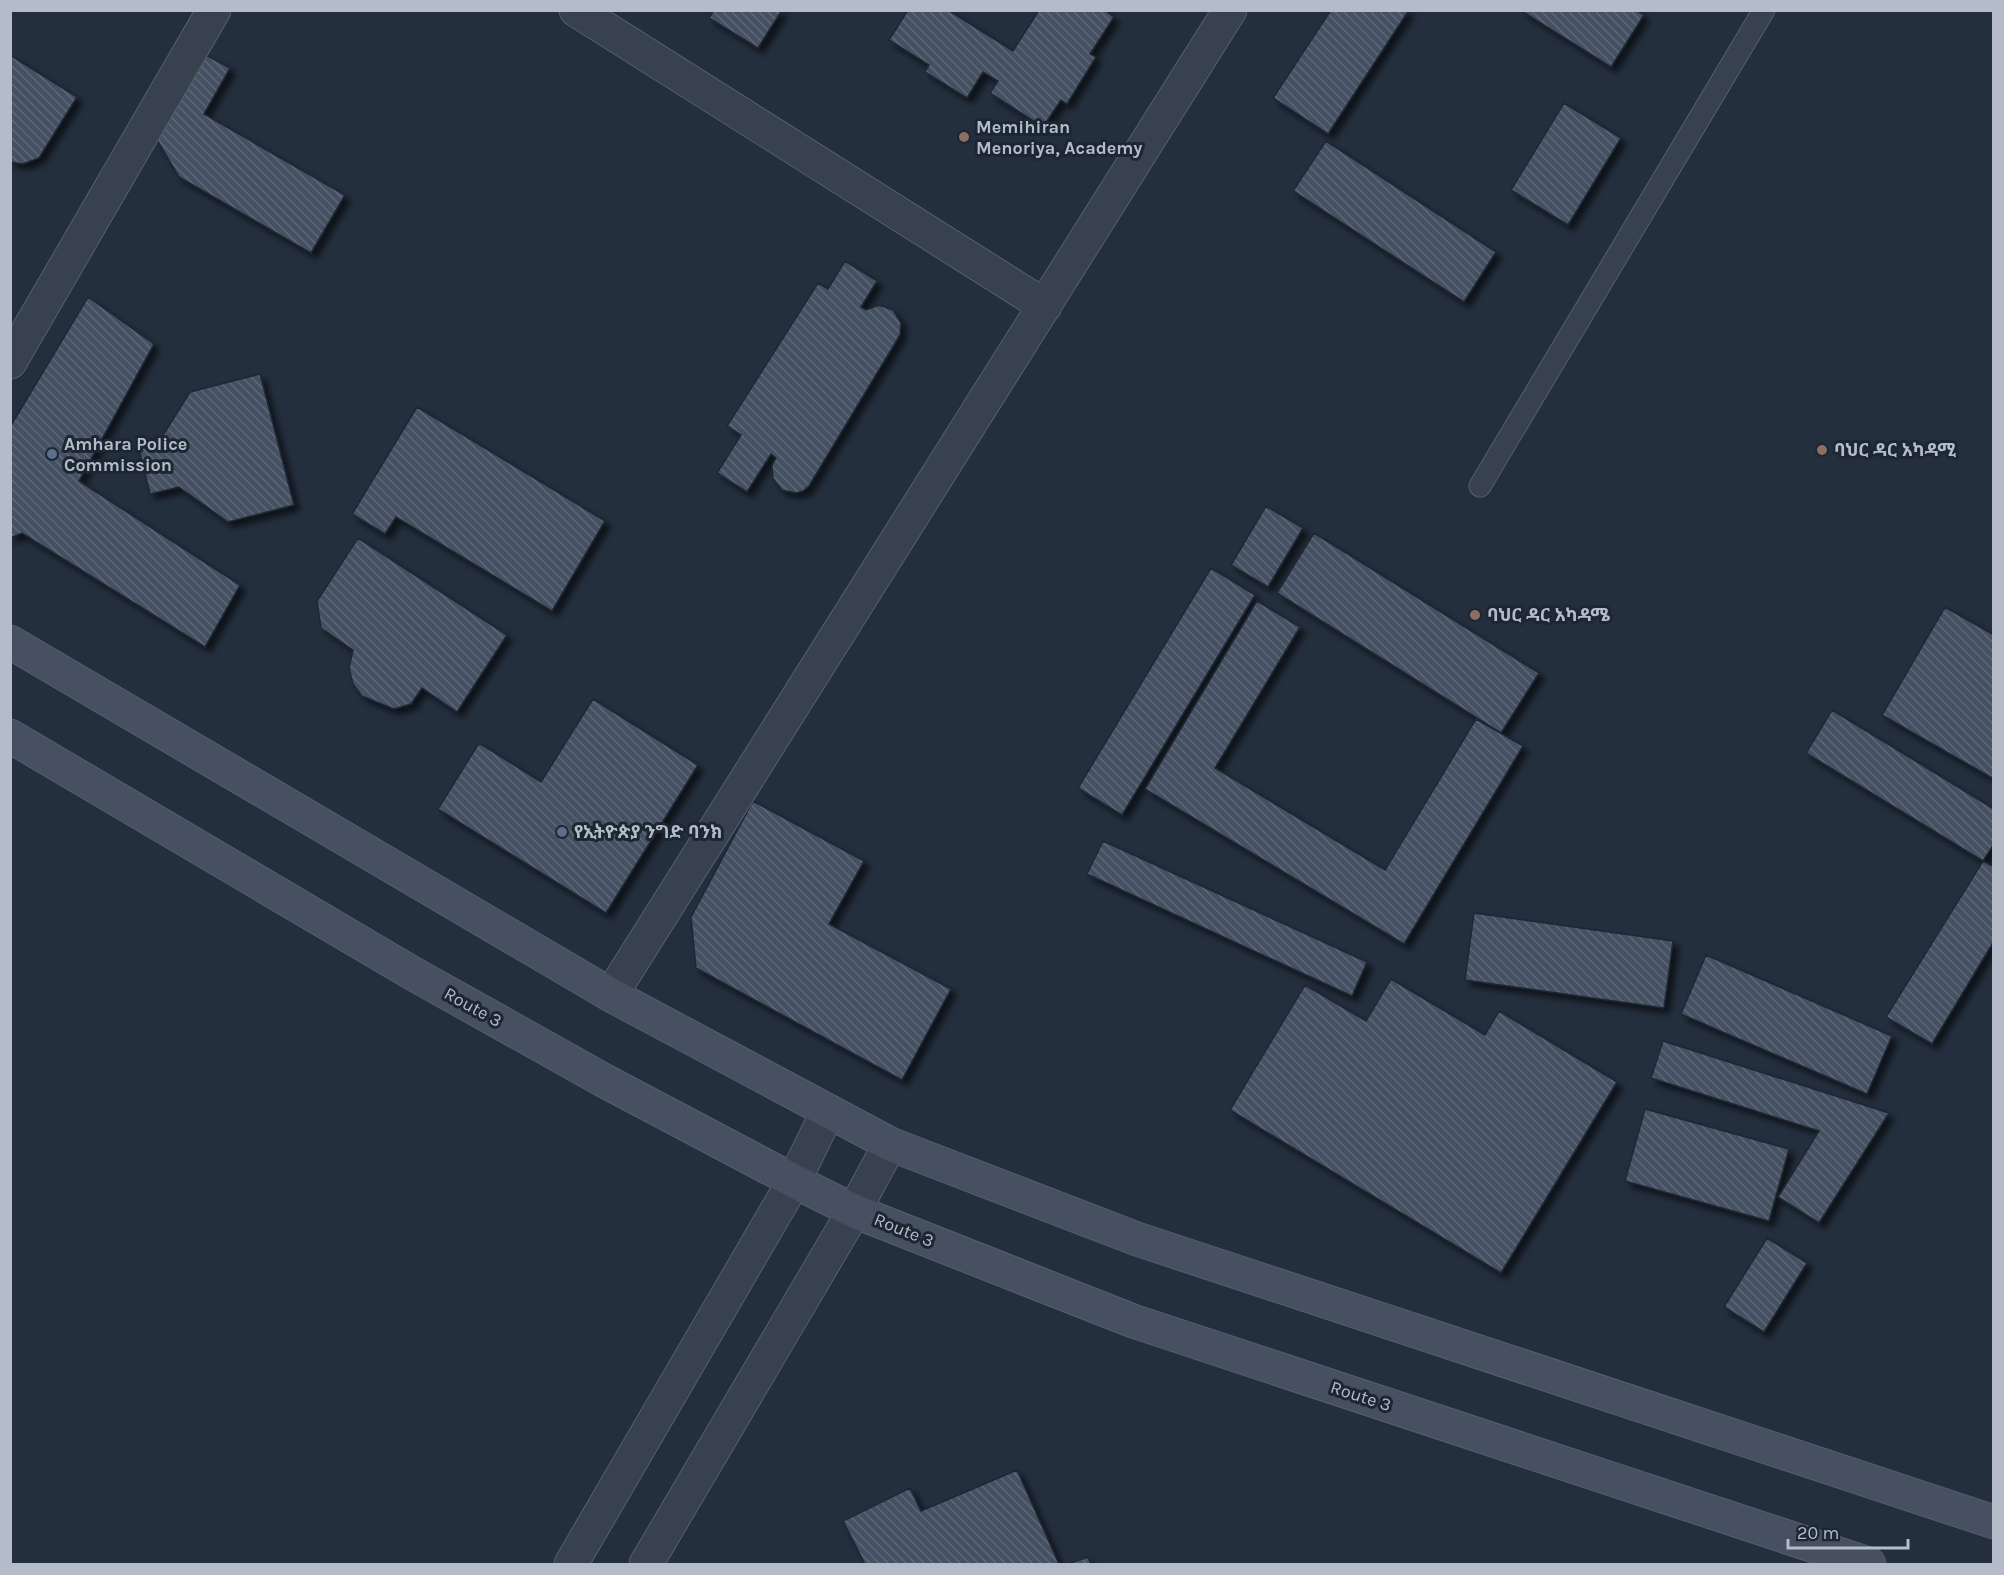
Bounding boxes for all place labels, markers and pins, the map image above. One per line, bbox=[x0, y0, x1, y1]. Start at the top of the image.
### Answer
place label: Memihiran Menoriya, Academy bbox=[976, 116, 1142, 159]
marker: Memihiran Menoriya, Academy bbox=[957, 130, 971, 144]
place label: Amhara Police Commission bbox=[64, 433, 187, 476]
place label: ባህር ዳር አካዳሚ bbox=[1834, 439, 1956, 461]
marker: ባህር ዳር አካዳሚ bbox=[1815, 443, 1829, 457]
marker: Amhara Police Commission bbox=[45, 447, 59, 461]
place label: ባህር ዳር አካዳሜ bbox=[1487, 604, 1610, 626]
marker: ባህር ዳር አካዳሜ bbox=[1468, 608, 1482, 622]
place label: የኢትዮጵያ ንግድ ባንክ bbox=[574, 821, 722, 843]
marker: የኢትዮጵያ ንግድ ባንክ bbox=[555, 825, 569, 839]

